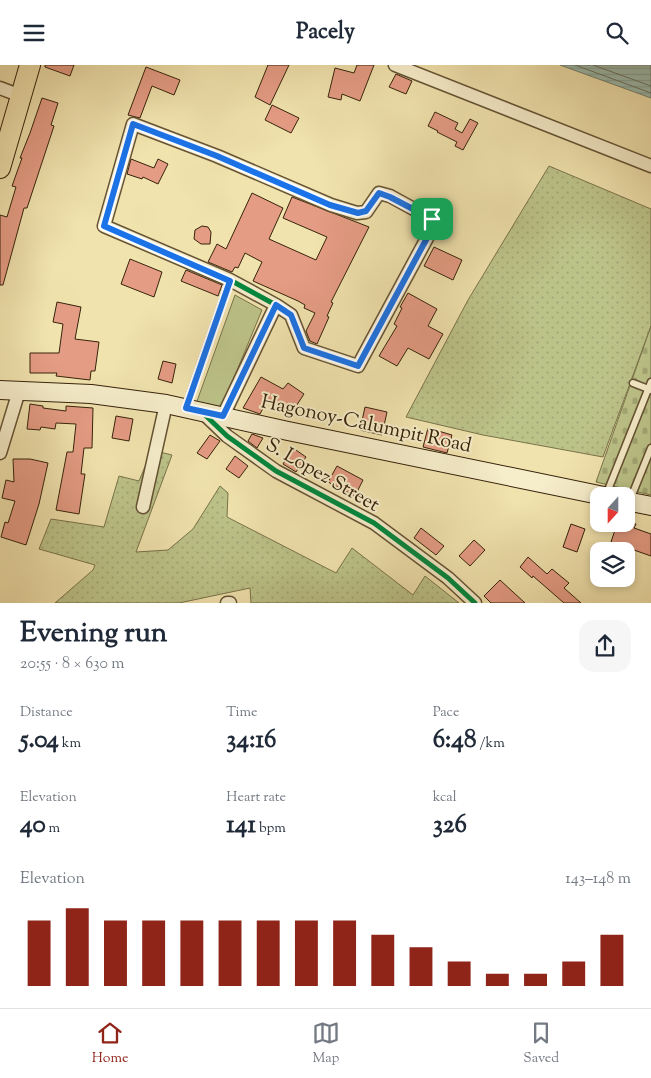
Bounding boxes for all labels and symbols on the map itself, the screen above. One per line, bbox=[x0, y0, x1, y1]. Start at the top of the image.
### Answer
pin bbox=[411, 198, 453, 240]
street label: Hagonoy-Calumpit Road bbox=[258, 388, 474, 462]
street label: S. Lopez Street bbox=[260, 432, 385, 520]
north arrow bbox=[590, 487, 635, 533]

